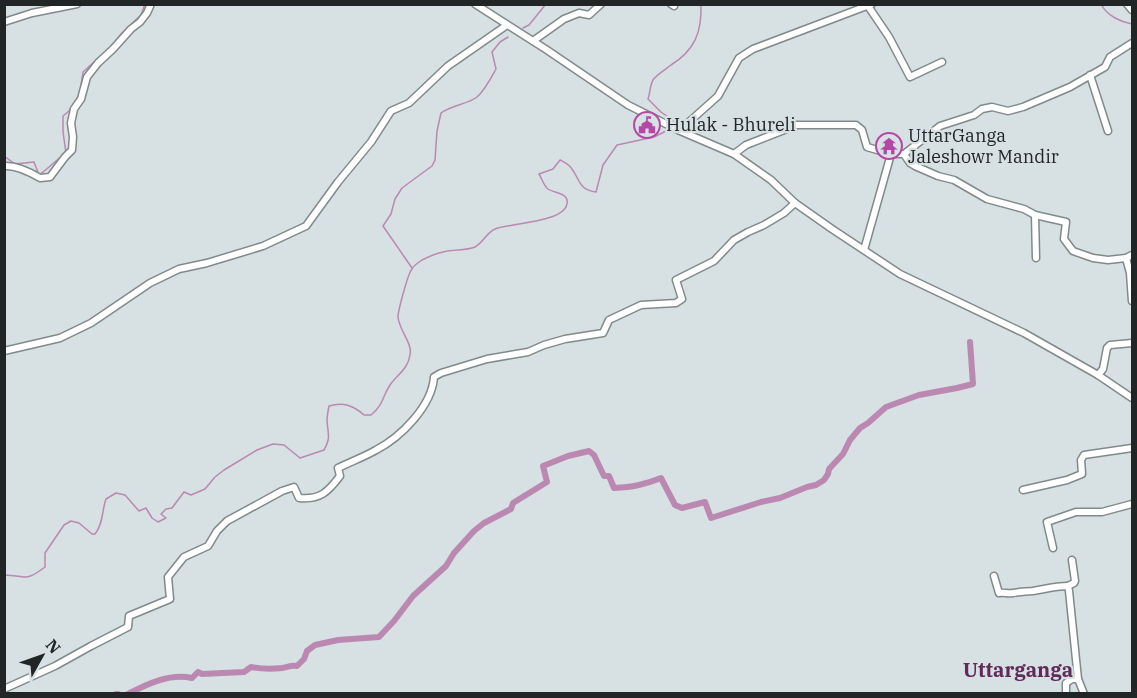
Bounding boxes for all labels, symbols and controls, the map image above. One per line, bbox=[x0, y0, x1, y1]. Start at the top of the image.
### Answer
public building icon: Hulak - Bhureli bbox=[632, 110, 662, 140]
place label: Hulak - Bhureli bbox=[666, 113, 796, 136]
place label: UttarGanga Jaleshowr Mandir bbox=[908, 124, 1059, 168]
temple icon: UttarGanga Jaleshowr Mandir bbox=[874, 131, 904, 161]
north arrow bbox=[12, 626, 72, 686]
text: N bbox=[42, 635, 65, 658]
district label: Uttarganga bbox=[963, 656, 1073, 683]

